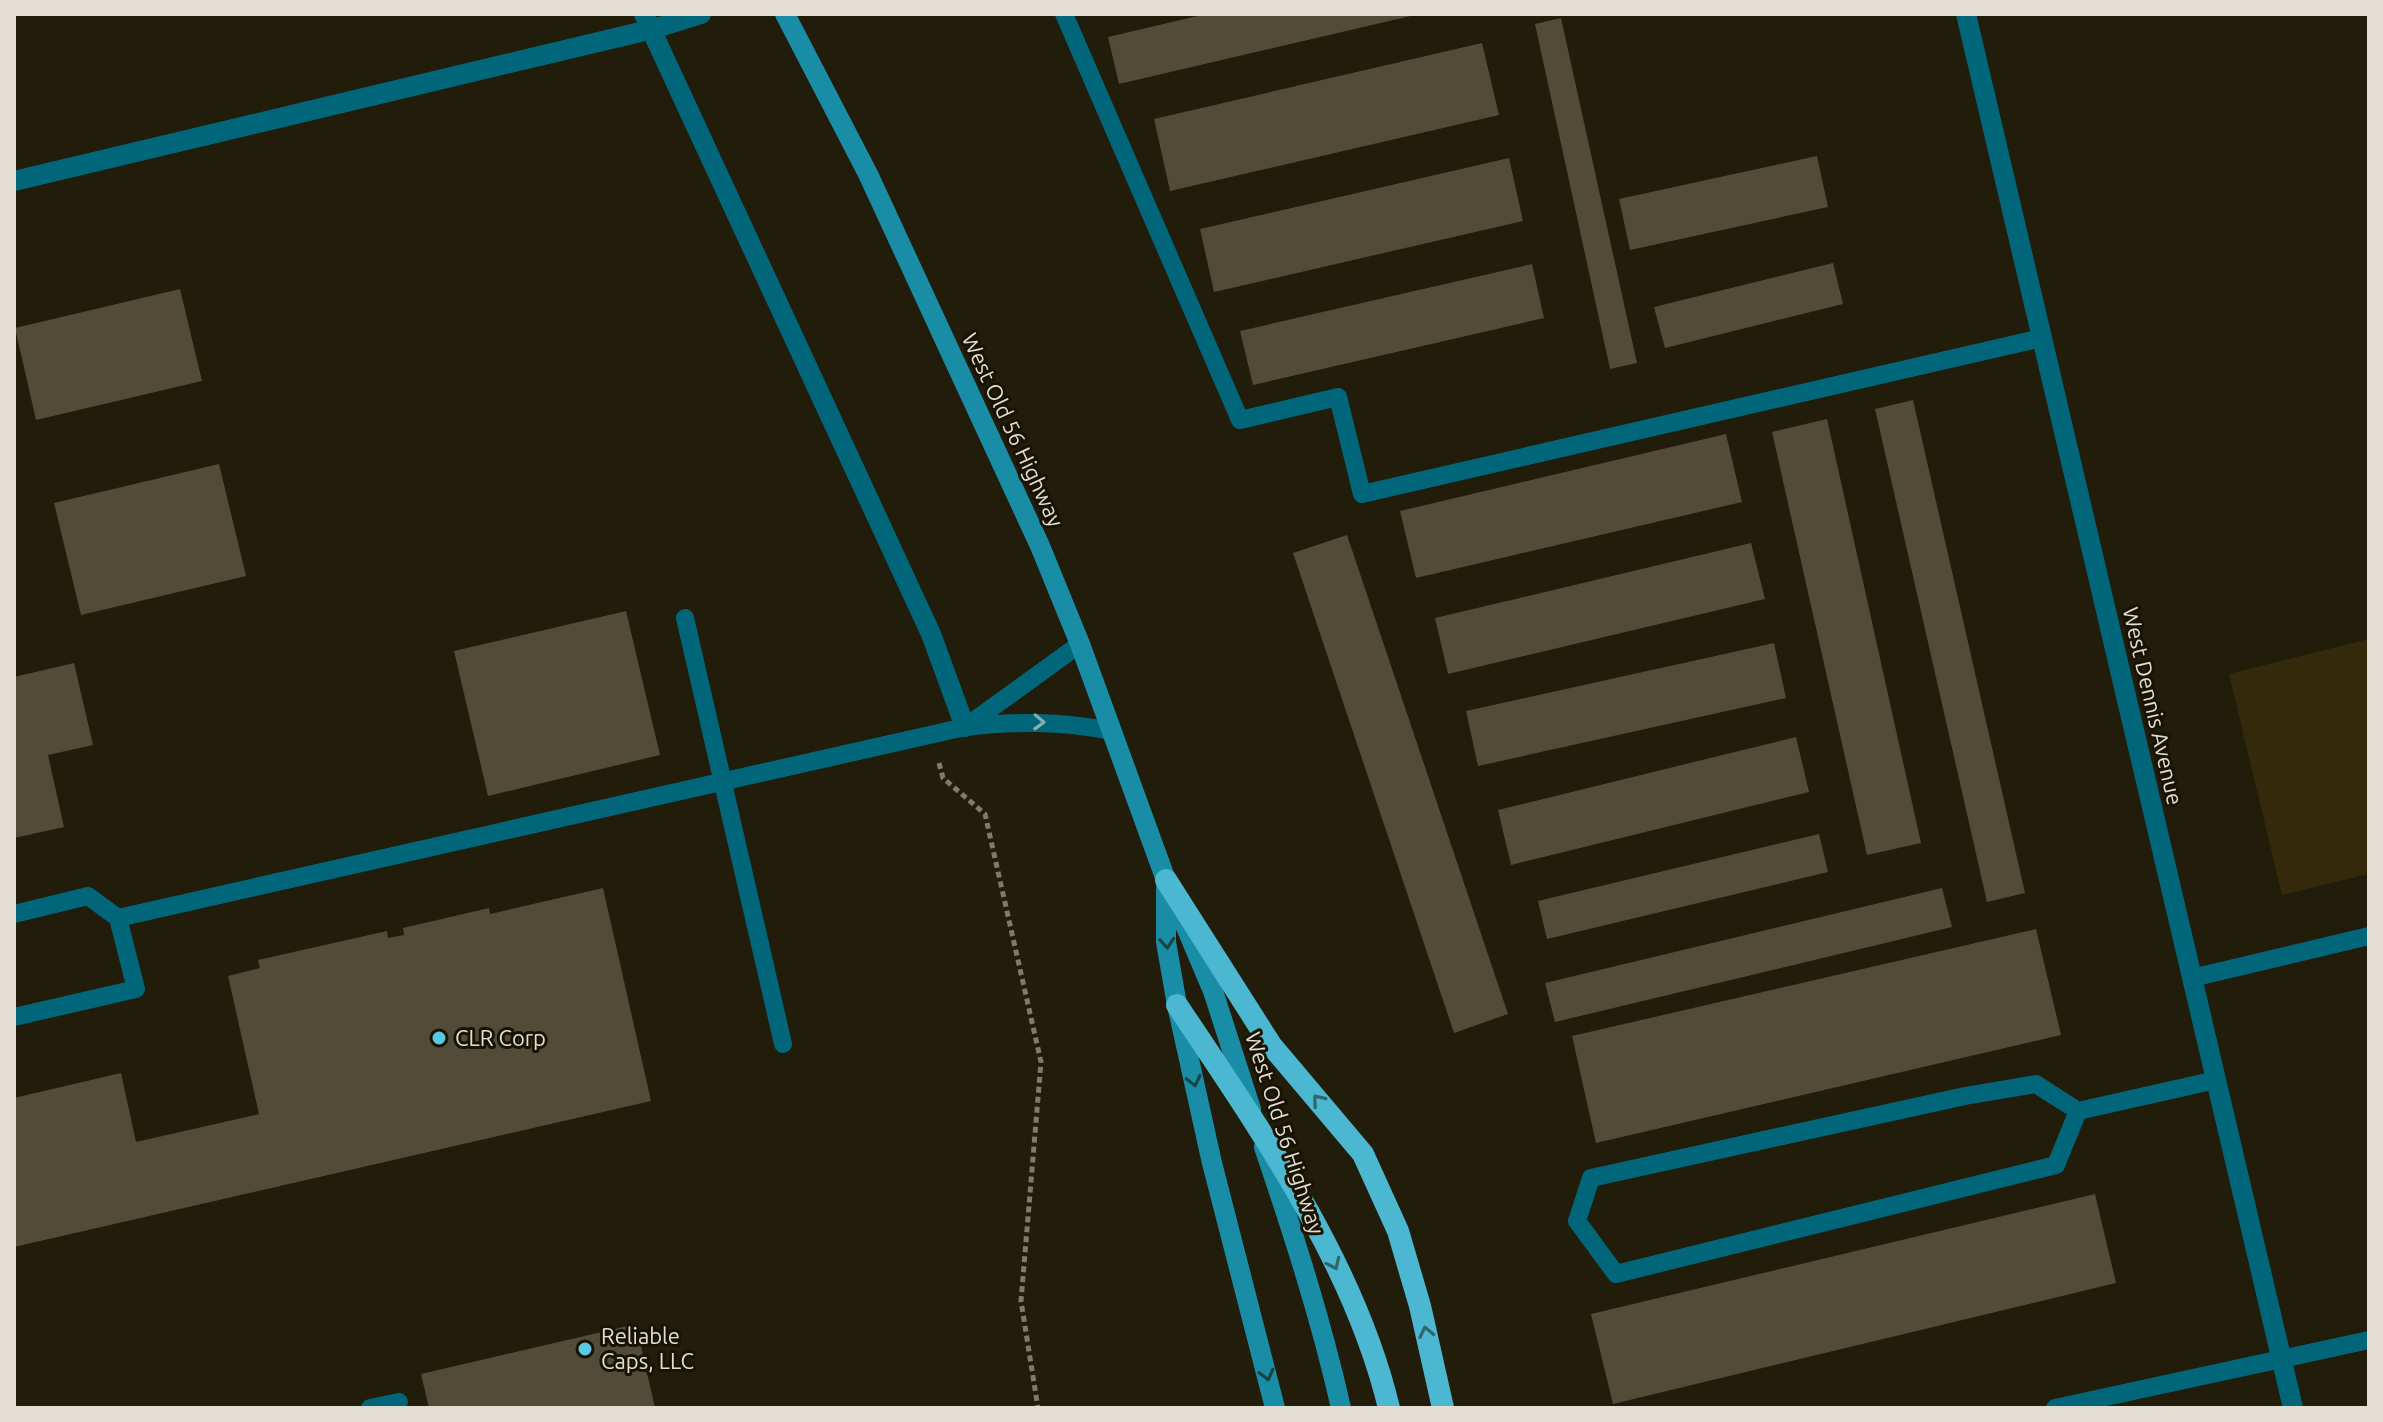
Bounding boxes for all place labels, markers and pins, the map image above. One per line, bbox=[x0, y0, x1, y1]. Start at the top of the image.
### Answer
place label: CLR Corp bbox=[455, 1025, 546, 1050]
marker: CLR Corp bbox=[430, 1029, 448, 1047]
place label: Reliable Caps, LLC bbox=[601, 1323, 694, 1373]
marker: Reliable Caps, LLC bbox=[576, 1340, 594, 1358]

